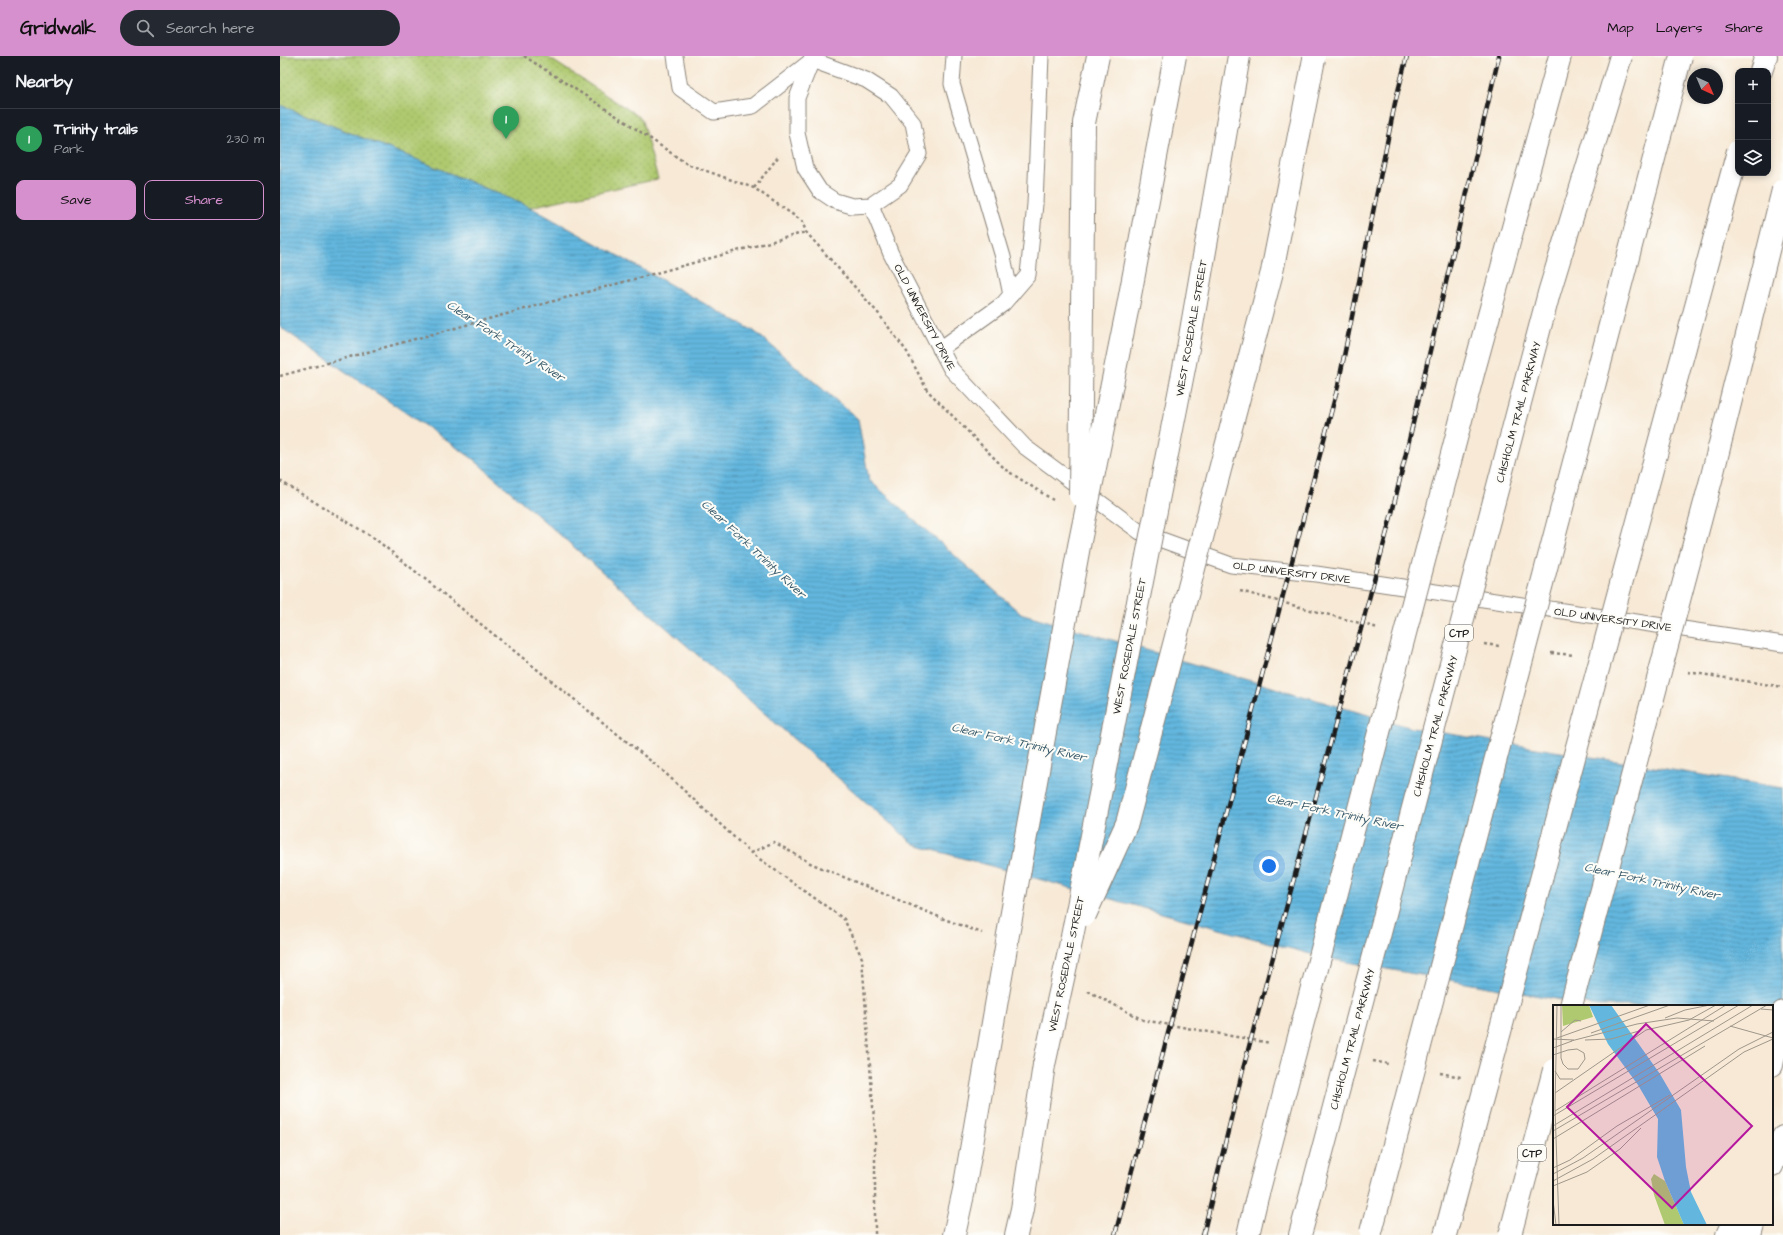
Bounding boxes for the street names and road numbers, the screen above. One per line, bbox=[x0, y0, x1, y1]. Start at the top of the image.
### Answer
street label: WEST ROSEDALE STREET bbox=[1172, 259, 1211, 398]
street label: OLD UNIVERSITY DRIVE bbox=[890, 261, 959, 373]
street label: CHISHOLM TRAIL PARKWAY bbox=[1492, 340, 1545, 484]
street label: OLD UNIVERSITY DRIVE bbox=[1232, 558, 1352, 587]
street label: WEST ROSEDALE STREET bbox=[1109, 577, 1150, 715]
street label: OLD UNIVERSITY DRIVE bbox=[1553, 604, 1673, 635]
road number: CTP bbox=[1445, 625, 1473, 641]
street label: CHISHOLM TRAIL PARKWAY bbox=[1409, 654, 1462, 798]
street label: WEST ROSEDALE STREET bbox=[1045, 895, 1088, 1033]
street label: CHISHOLM TRAIL PARKWAY bbox=[1326, 967, 1379, 1111]
road number: CTP bbox=[1518, 1145, 1546, 1161]

